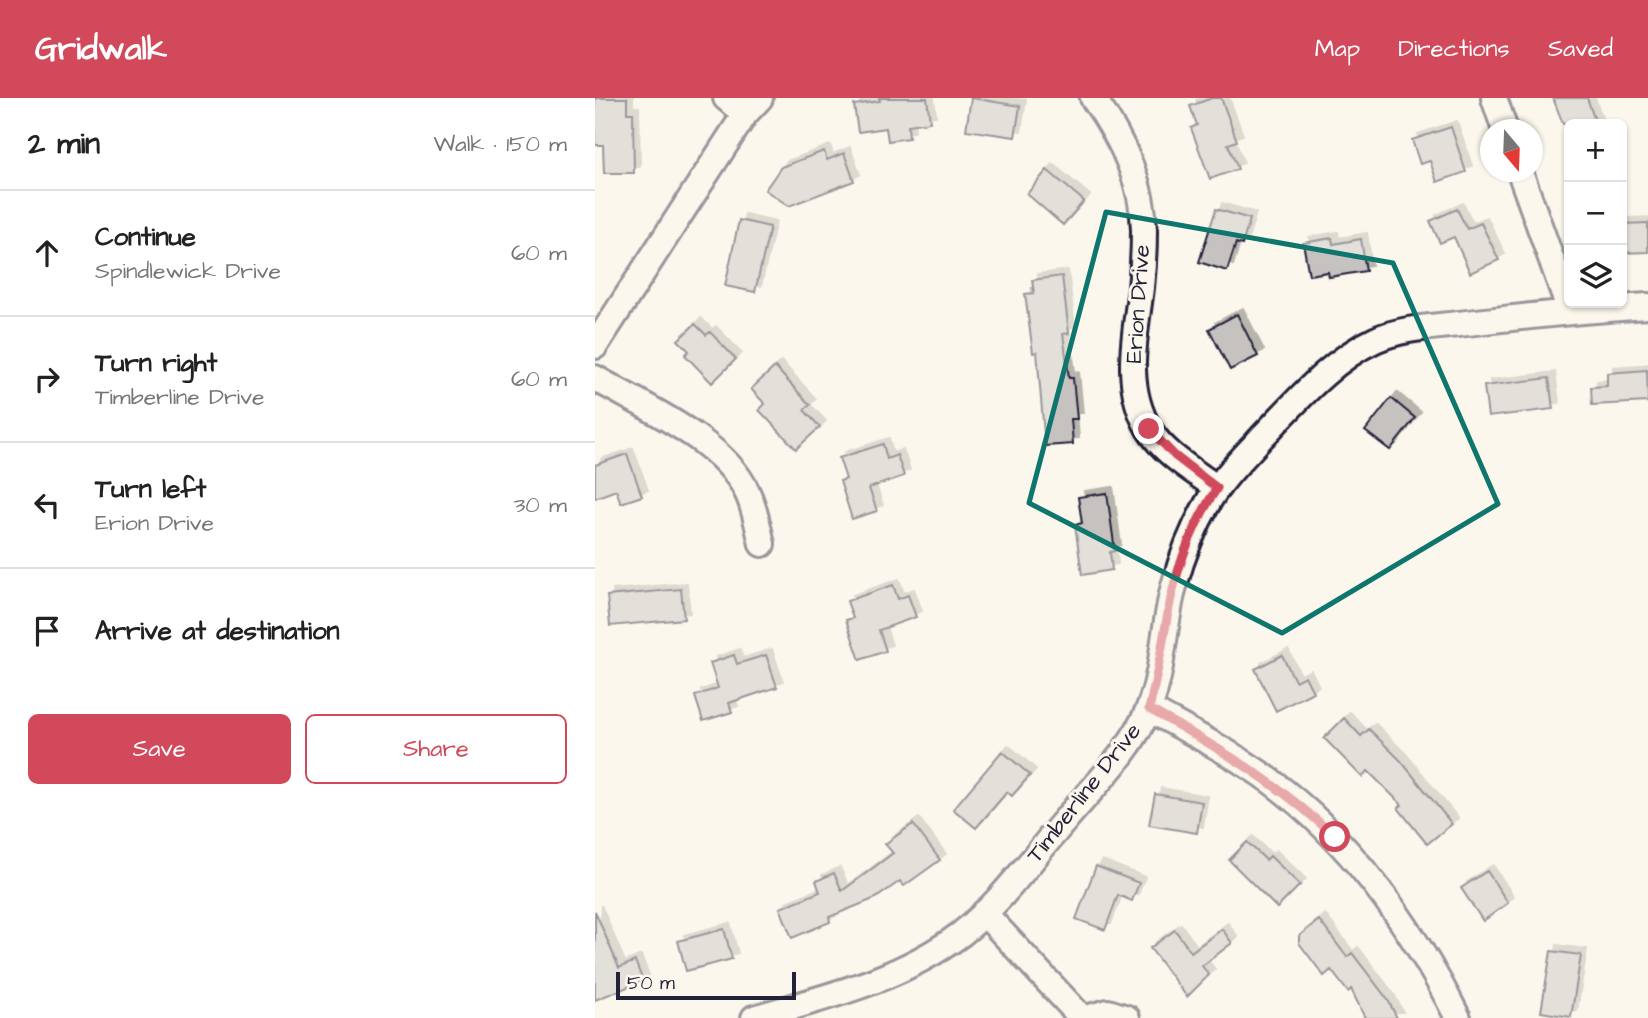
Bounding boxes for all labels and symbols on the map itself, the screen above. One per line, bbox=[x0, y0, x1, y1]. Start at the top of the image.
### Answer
north arrow bbox=[1480, 119, 1543, 182]
street label: Erion Drive bbox=[1118, 244, 1158, 364]
route end bbox=[1133, 413, 1164, 444]
street label: Timberline Drive bbox=[1019, 716, 1149, 870]
route start bbox=[1319, 821, 1350, 852]
scale bar bbox=[616, 969, 796, 1001]

